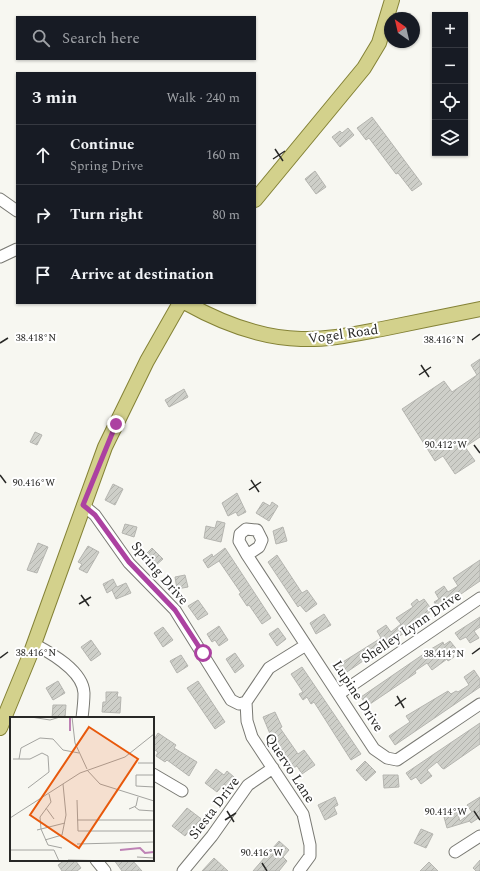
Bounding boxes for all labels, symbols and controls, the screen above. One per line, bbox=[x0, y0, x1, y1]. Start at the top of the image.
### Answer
north arrow bbox=[384, 12, 420, 48]
map controls bbox=[432, 12, 468, 156]
button: + bbox=[432, 12, 468, 48]
search box bbox=[16, 16, 256, 60]
icon: search bbox=[30, 27, 52, 49]
text: Search here bbox=[62, 27, 140, 50]
button: − bbox=[432, 48, 468, 84]
button: locate bbox=[432, 84, 468, 120]
text: 3 min bbox=[32, 85, 77, 111]
text: Walk · 240 m bbox=[166, 88, 240, 108]
button: layers bbox=[432, 120, 468, 156]
text: Continue bbox=[70, 133, 135, 156]
icon: ahead bbox=[32, 144, 54, 166]
text: 160 m bbox=[206, 145, 240, 165]
text: Spring Drive bbox=[70, 156, 143, 176]
text: Turn right bbox=[70, 203, 143, 226]
icon: right bbox=[32, 204, 54, 226]
text: 80 m bbox=[213, 205, 240, 225]
text: Arrive at destination bbox=[70, 263, 214, 286]
icon: arrive bbox=[32, 264, 54, 286]
street label: Vogel Road bbox=[307, 319, 380, 349]
text: 38.418°N bbox=[16, 330, 56, 346]
text: 38.416°N bbox=[424, 332, 464, 348]
route end bbox=[107, 415, 125, 433]
text: 90.412°W bbox=[425, 437, 467, 453]
text: 90.416°W bbox=[13, 475, 55, 491]
street label: Spring Drive bbox=[126, 536, 194, 610]
street label: Shelley Lynn Drive bbox=[357, 585, 466, 668]
route start bbox=[194, 644, 212, 662]
text: 38.416°N bbox=[16, 645, 56, 661]
text: 38.414°N bbox=[424, 646, 464, 662]
street label: Lupine Drive bbox=[327, 656, 389, 736]
inset map bbox=[10, 717, 154, 861]
street label: Quervo Lane bbox=[259, 729, 321, 807]
street label: Siesta Drive bbox=[183, 772, 245, 844]
text: 90.414°W bbox=[425, 804, 467, 820]
text: 90.416°W bbox=[241, 845, 283, 861]

